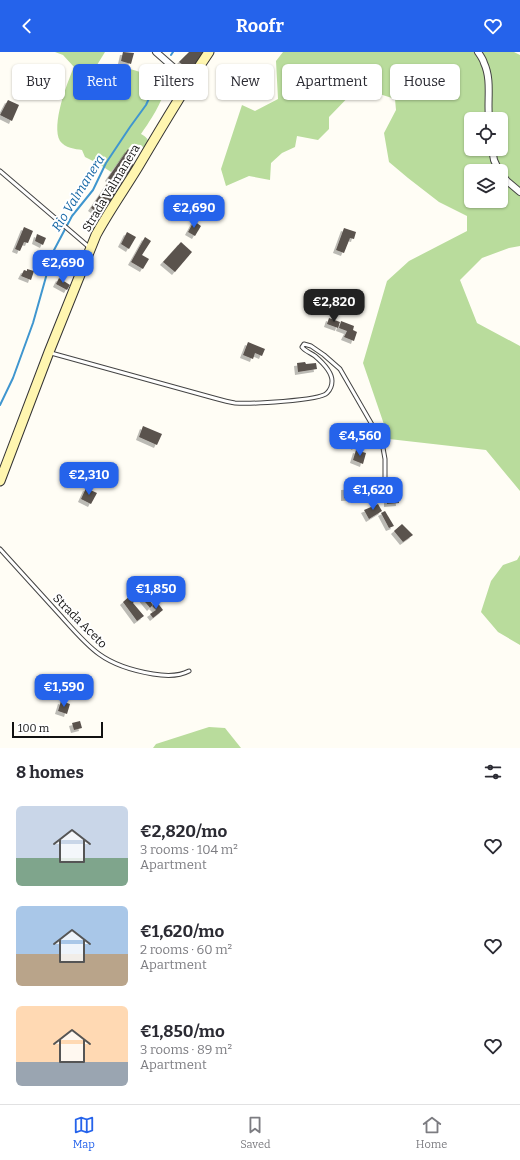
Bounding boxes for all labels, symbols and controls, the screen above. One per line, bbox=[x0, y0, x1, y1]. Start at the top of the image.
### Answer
icon: back bbox=[16, 15, 38, 37]
text: Roofr bbox=[236, 15, 284, 37]
icon: heart bbox=[482, 15, 504, 37]
chip: Buy bbox=[12, 64, 65, 100]
chip: Rent bbox=[73, 64, 131, 100]
chip: Filters bbox=[139, 64, 208, 100]
chip: New bbox=[216, 64, 274, 100]
chip: Apartment bbox=[282, 64, 382, 100]
chip: House bbox=[390, 64, 460, 100]
map controls bbox=[464, 112, 508, 208]
button: locate bbox=[464, 112, 508, 156]
street label: Strada Valmanera bbox=[79, 141, 143, 234]
water label: Rio Valmanera bbox=[49, 152, 107, 234]
button: layers bbox=[464, 164, 508, 208]
pin: €2,690 bbox=[161, 195, 227, 229]
text: €2,690 bbox=[173, 200, 215, 215]
pin: €2,690 bbox=[30, 250, 96, 284]
text: €2,690 bbox=[42, 255, 84, 270]
pin: €2,820 bbox=[301, 289, 367, 323]
text: €2,820 bbox=[313, 294, 355, 309]
pin: €4,560 bbox=[327, 423, 393, 457]
text: €4,560 bbox=[338, 428, 382, 443]
pin: €2,310 bbox=[56, 462, 122, 496]
text: €2,310 bbox=[69, 467, 109, 482]
pin: €1,620 bbox=[340, 477, 406, 511]
text: €1,620 bbox=[353, 482, 393, 497]
pin: €1,850 bbox=[123, 576, 189, 610]
text: €1,850 bbox=[135, 581, 177, 596]
street label: Strada Aceto bbox=[50, 591, 110, 651]
pin: €1,590 bbox=[31, 674, 97, 708]
text: €1,590 bbox=[44, 679, 84, 694]
scale bar bbox=[12, 720, 103, 739]
text: 100 m bbox=[18, 722, 49, 735]
icon: filters bbox=[482, 761, 504, 783]
text: 8 homes bbox=[16, 762, 84, 783]
text: €2,820/mo bbox=[140, 821, 227, 842]
icon: home bbox=[48, 822, 96, 870]
icon: heart bbox=[482, 835, 504, 857]
text: 3 rooms · 104 m² bbox=[140, 842, 238, 857]
text: Apartment bbox=[140, 857, 207, 872]
text: €1,620/mo bbox=[140, 921, 224, 942]
icon: home bbox=[48, 922, 96, 970]
icon: heart bbox=[482, 935, 504, 957]
text: 2 rooms · 60 m² bbox=[140, 942, 232, 957]
text: Apartment bbox=[140, 957, 207, 972]
text: €1,850/mo bbox=[140, 1021, 225, 1042]
icon: home bbox=[48, 1022, 96, 1070]
icon: heart bbox=[482, 1035, 504, 1057]
text: 3 rooms · 89 m² bbox=[140, 1042, 232, 1057]
text: Apartment bbox=[140, 1057, 207, 1072]
tab: Map bbox=[73, 1114, 95, 1151]
tab: Saved bbox=[240, 1114, 270, 1151]
tab: Home bbox=[416, 1114, 447, 1151]

